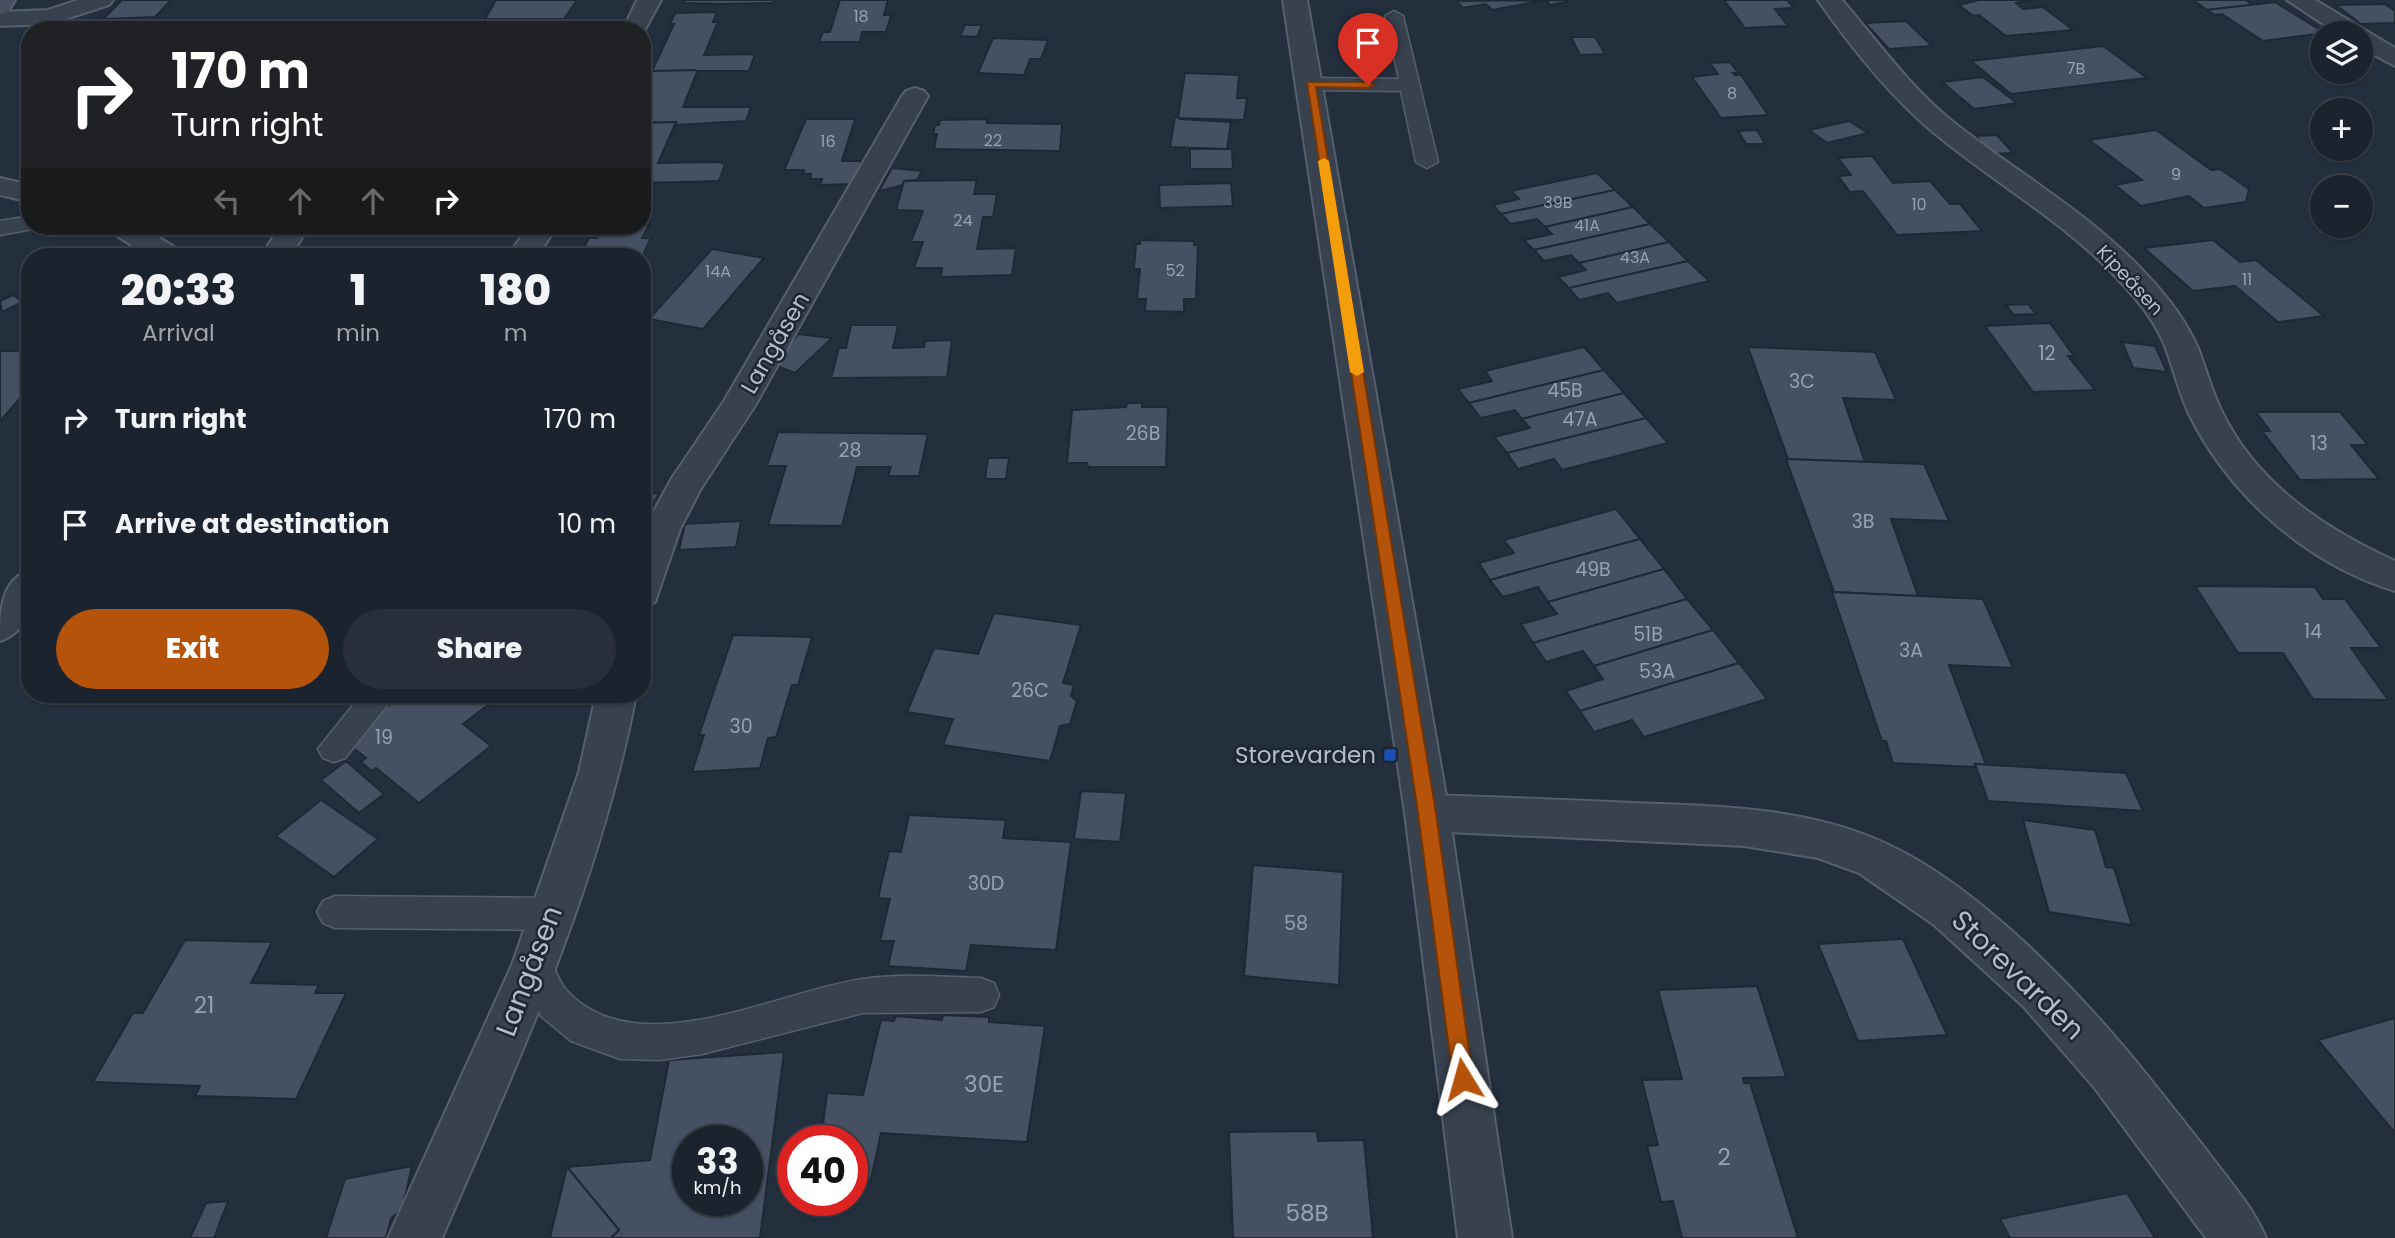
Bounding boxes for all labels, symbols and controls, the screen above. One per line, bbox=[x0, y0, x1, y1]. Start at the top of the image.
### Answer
house number: 18 bbox=[853, 5, 869, 28]
pin bbox=[1338, 13, 1398, 85]
map controls bbox=[2310, 21, 2373, 238]
button: layers bbox=[2310, 21, 2373, 84]
icon: arrive bbox=[1349, 24, 1387, 62]
text: 170 m bbox=[171, 37, 310, 105]
icon: right bbox=[56, 49, 147, 140]
house number: 7B bbox=[2067, 57, 2085, 80]
house number: 8 bbox=[1727, 82, 1737, 105]
button: + bbox=[2310, 98, 2373, 161]
text: Turn right bbox=[171, 102, 323, 147]
house number: 22 bbox=[984, 129, 1002, 152]
house number: 16 bbox=[820, 130, 836, 153]
house number: 9 bbox=[2171, 163, 2181, 186]
button: − bbox=[2310, 175, 2373, 238]
icon: left bbox=[208, 182, 246, 220]
icon: ahead bbox=[281, 182, 319, 220]
icon: ahead bbox=[354, 182, 392, 220]
icon: right bbox=[427, 182, 465, 220]
house number: 39B bbox=[1543, 191, 1573, 214]
house number: 10 bbox=[1911, 193, 1927, 216]
house number: 24 bbox=[953, 209, 973, 232]
house number: 41A bbox=[1574, 214, 1600, 237]
street label: Kipeåsen bbox=[2090, 239, 2170, 321]
house number: 43A bbox=[1620, 246, 1650, 269]
house number: 52 bbox=[1165, 259, 1185, 282]
house number: 14A bbox=[705, 260, 731, 283]
text: 20:33 bbox=[121, 261, 236, 320]
text: 1 bbox=[350, 261, 366, 320]
text: 180 bbox=[480, 261, 551, 320]
house number: 11 bbox=[2242, 268, 2252, 291]
street label: Langåsen bbox=[733, 286, 817, 400]
text: Arrival bbox=[142, 317, 215, 349]
text: min bbox=[336, 317, 380, 349]
text: m bbox=[504, 317, 527, 349]
house number: 12 bbox=[2038, 340, 2056, 367]
house number: 3C bbox=[1789, 368, 1815, 395]
house number: 45B bbox=[1547, 377, 1583, 404]
icon: right bbox=[56, 401, 94, 439]
text: Turn right bbox=[115, 401, 247, 437]
text: 170 m bbox=[543, 401, 616, 437]
house number: 47A bbox=[1562, 406, 1598, 433]
house number: 26B bbox=[1126, 420, 1160, 447]
house number: 13 bbox=[2310, 430, 2328, 457]
house number: 28 bbox=[839, 437, 861, 464]
icon: arrive bbox=[56, 506, 94, 544]
text: Arrive at destination bbox=[115, 506, 390, 542]
text: 10 m bbox=[558, 506, 616, 542]
house number: 3B bbox=[1852, 508, 1874, 535]
house number: 49B bbox=[1575, 556, 1611, 583]
button: Exit bbox=[56, 609, 329, 689]
button: Share bbox=[343, 609, 616, 689]
house number: 14 bbox=[2304, 618, 2322, 645]
house number: 51B bbox=[1633, 621, 1663, 648]
house number: 3A bbox=[1899, 637, 1923, 664]
house number: 53A bbox=[1639, 658, 1675, 685]
house number: 26C bbox=[1011, 677, 1049, 704]
house number: 30 bbox=[729, 713, 753, 740]
house number: 19 bbox=[375, 724, 393, 751]
place label: Storevarden bbox=[1235, 739, 1376, 771]
marker: Storevarden bbox=[1382, 747, 1398, 763]
house number: 30D bbox=[968, 870, 1004, 897]
street label: Langåsen bbox=[486, 900, 572, 1042]
street label: Storevarden bbox=[1943, 901, 2093, 1049]
house number: 58 bbox=[1284, 910, 1308, 937]
house number: 21 bbox=[194, 989, 214, 1021]
position arrow bbox=[1426, 1042, 1500, 1116]
house number: 30E bbox=[964, 1068, 1004, 1100]
speed limit sign: 40 bbox=[777, 1125, 868, 1216]
text: 33 bbox=[696, 1137, 739, 1186]
house number: 2 bbox=[1717, 1141, 1731, 1173]
text: km/h bbox=[694, 1175, 741, 1200]
house number: 58B bbox=[1285, 1197, 1329, 1229]

